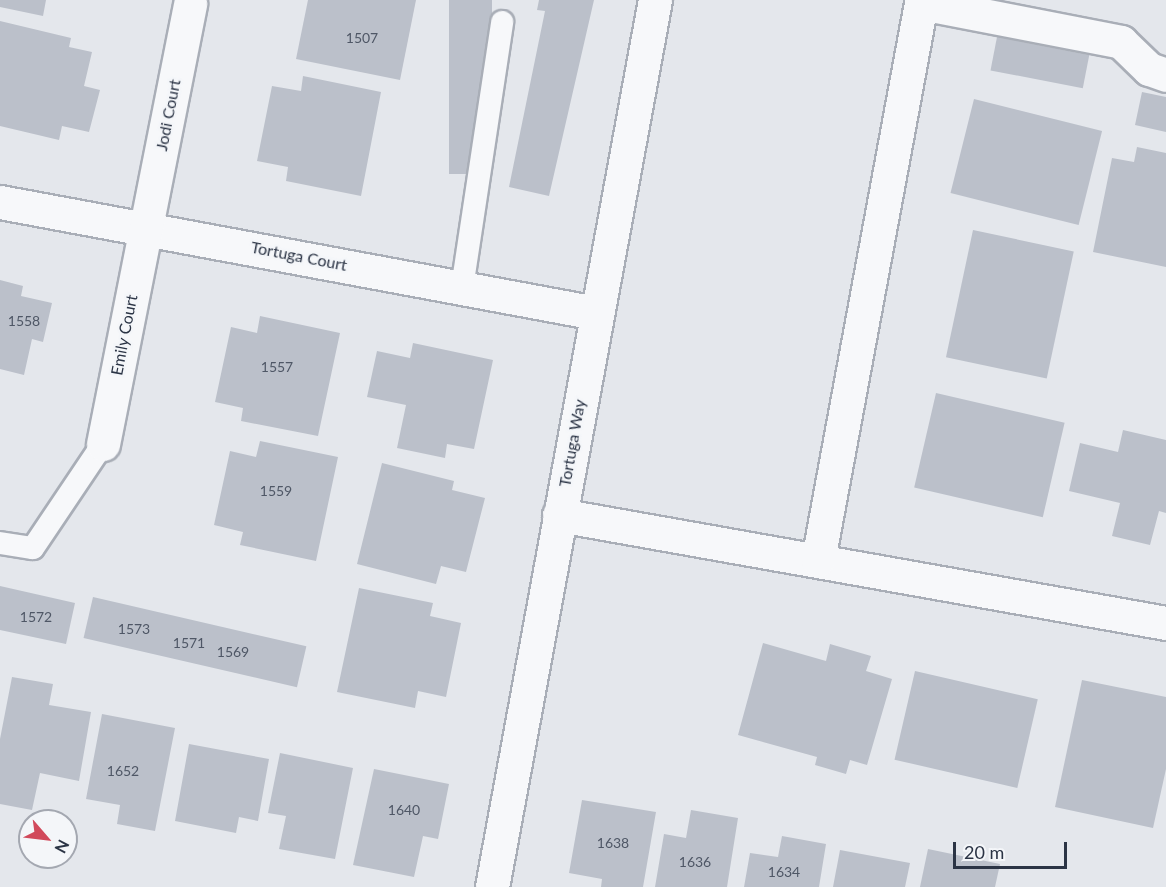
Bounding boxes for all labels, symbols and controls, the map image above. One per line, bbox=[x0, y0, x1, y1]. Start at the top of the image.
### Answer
house number: 1507 bbox=[346, 30, 378, 46]
street label: Jodi Court bbox=[152, 78, 184, 152]
street label: Tortuga Court bbox=[249, 237, 349, 275]
street label: Emily Court bbox=[107, 293, 141, 377]
house number: 1558 bbox=[8, 313, 40, 329]
house number: 1557 bbox=[261, 359, 293, 375]
street label: Tortuga Way bbox=[555, 397, 589, 489]
house number: 1559 bbox=[260, 483, 292, 499]
house number: 1572 bbox=[20, 609, 52, 625]
house number: 1573 bbox=[118, 621, 150, 637]
house number: 1571 bbox=[173, 635, 205, 651]
house number: 1569 bbox=[217, 644, 249, 660]
house number: 1652 bbox=[107, 763, 139, 779]
house number: 1640 bbox=[388, 802, 420, 818]
north arrow bbox=[18, 809, 78, 869]
scale bar bbox=[956, 830, 1070, 868]
house number: 1638 bbox=[597, 835, 629, 851]
text: N bbox=[51, 837, 74, 857]
text: 20 m bbox=[964, 841, 1004, 863]
house number: 1636 bbox=[679, 854, 711, 870]
house number: 1634 bbox=[768, 864, 800, 880]

